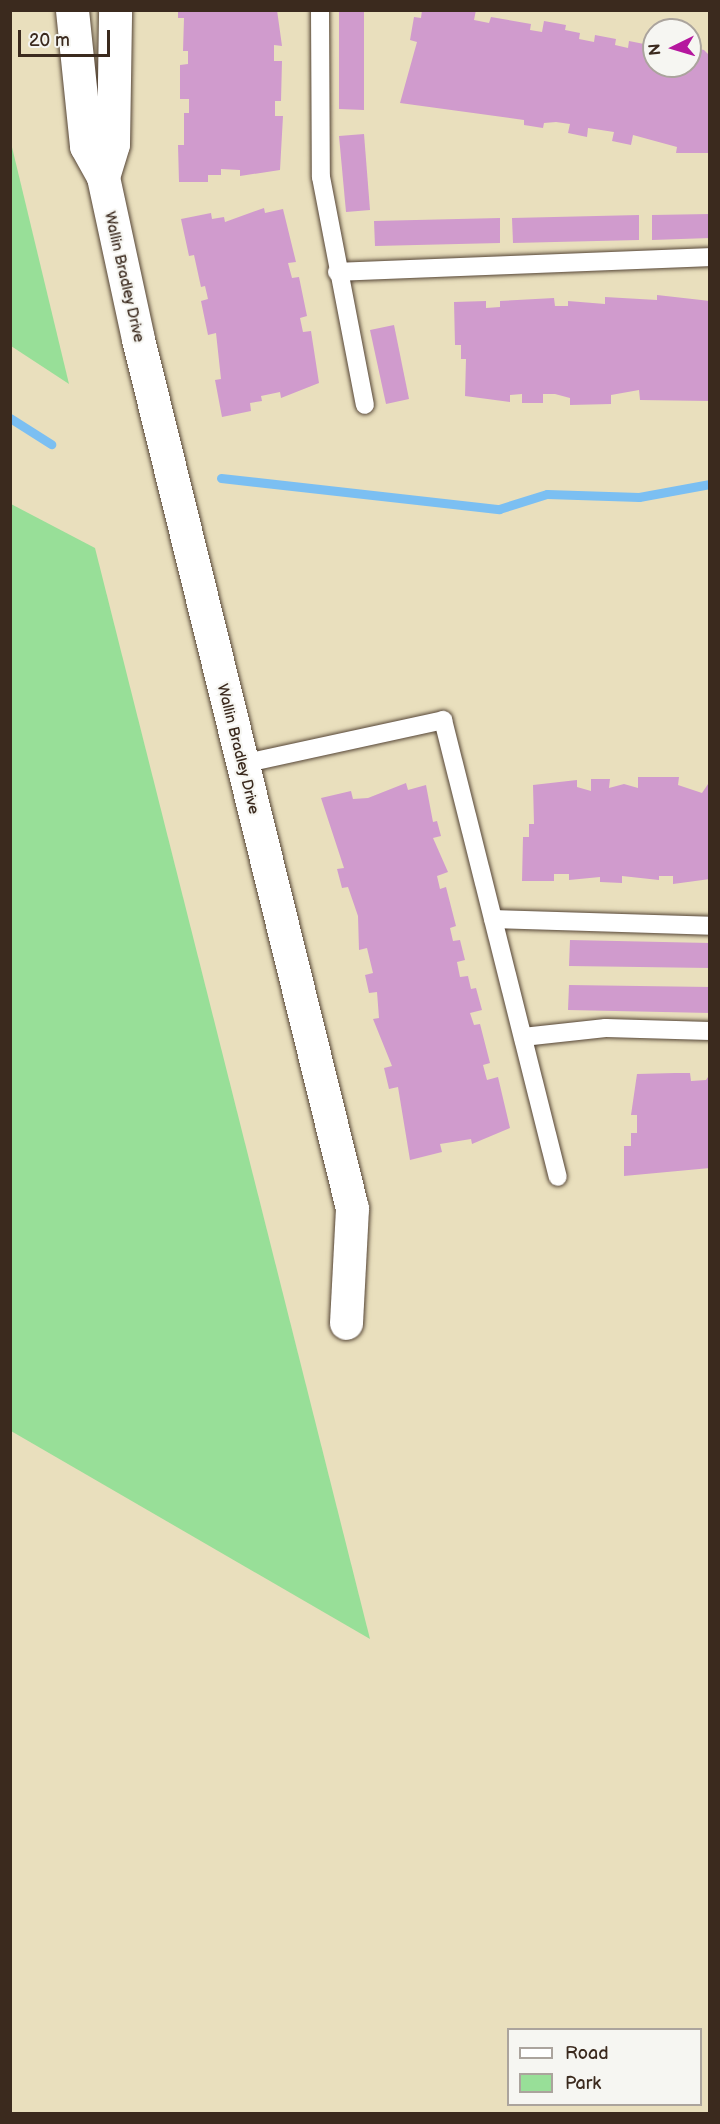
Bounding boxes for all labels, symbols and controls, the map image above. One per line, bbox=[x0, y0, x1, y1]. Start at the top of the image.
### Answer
scale bar bbox=[21, 18, 112, 56]
north arrow bbox=[642, 18, 702, 78]
text: 20 m bbox=[29, 30, 70, 51]
text: N bbox=[646, 43, 666, 56]
street label: Wallin Bradley Drive bbox=[100, 209, 148, 345]
street label: Wallin Bradley Drive bbox=[213, 682, 263, 816]
legend bbox=[507, 2028, 702, 2106]
text: Road bbox=[565, 2043, 609, 2064]
text: Park bbox=[565, 2073, 601, 2094]

